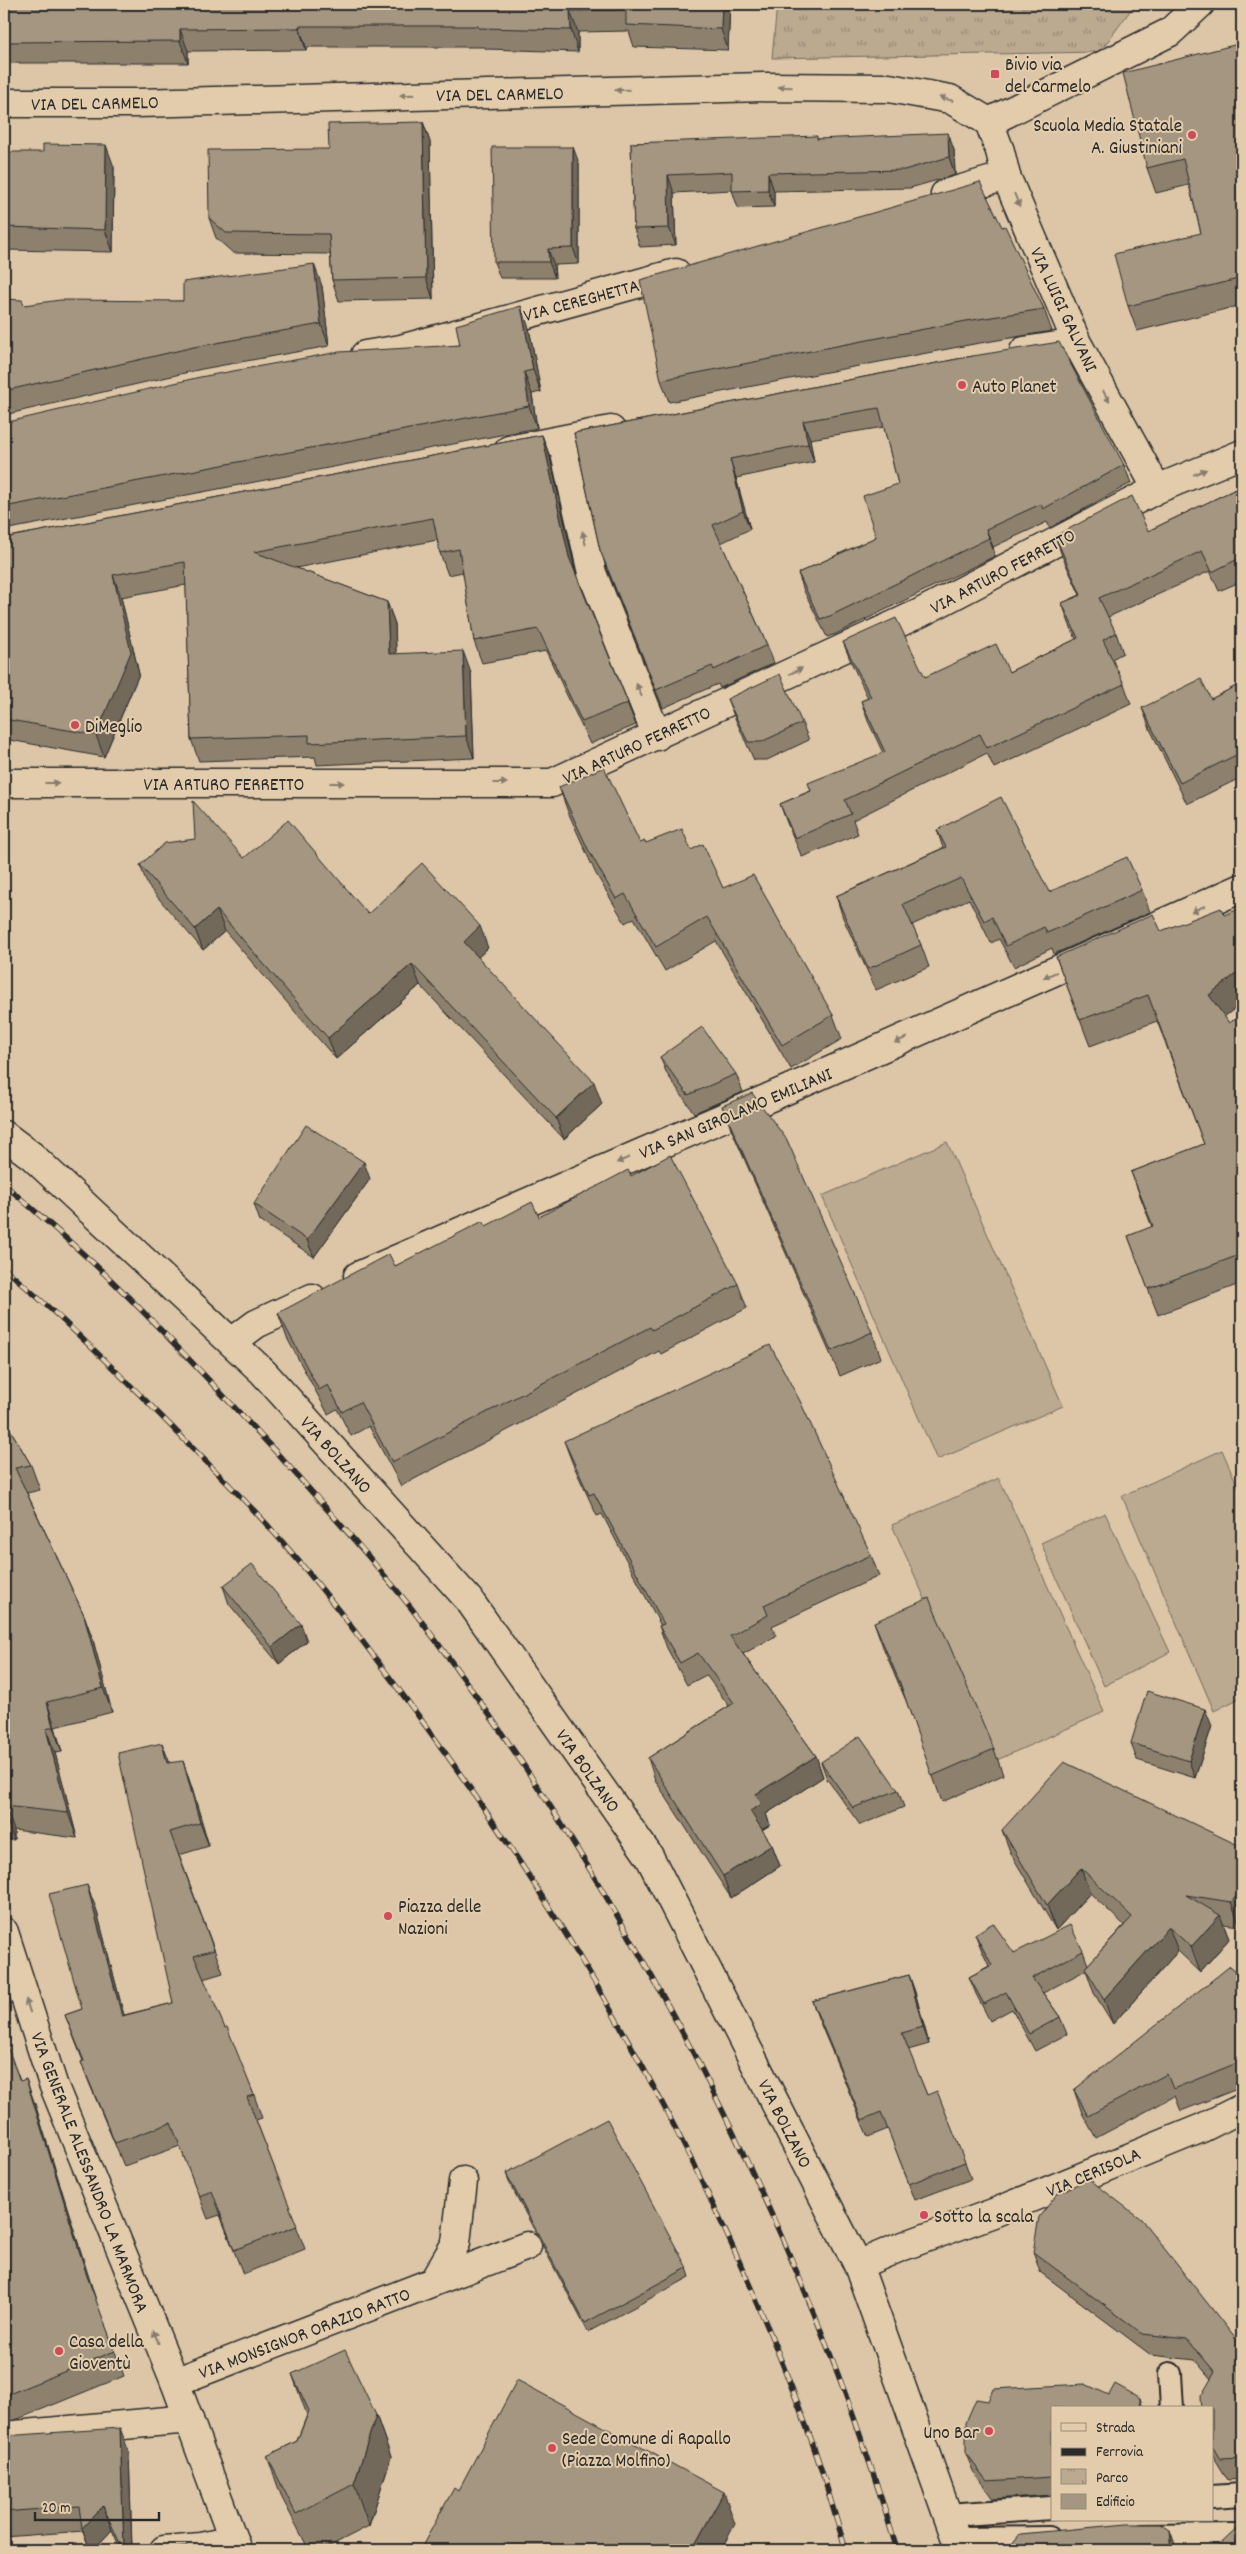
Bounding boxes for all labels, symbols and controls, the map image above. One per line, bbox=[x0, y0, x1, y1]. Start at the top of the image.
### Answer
place label: Bivio via del Carmelo bbox=[1005, 53, 1091, 102]
marker: Bivio via del Carmelo bbox=[989, 68, 1001, 80]
street label: VIA DEL CARMELO bbox=[436, 82, 564, 111]
one-way arrow bbox=[776, 83, 792, 91]
one-way arrow bbox=[614, 86, 630, 94]
street label: VIA DEL CARMELO bbox=[31, 91, 159, 120]
one-way arrow bbox=[399, 91, 415, 99]
one-way arrow bbox=[938, 95, 953, 103]
place label: Scuola Media Statale A. Giustiniani bbox=[1033, 114, 1183, 163]
marker: Scuola Media Statale A. Giustiniani bbox=[1186, 129, 1198, 141]
one-way arrow bbox=[1013, 193, 1021, 208]
street label: VIA LUIGI GALVANI bbox=[1021, 244, 1103, 377]
street label: VIA CEREGHETTA bbox=[521, 274, 643, 331]
place label: Auto Planet bbox=[972, 375, 1057, 402]
marker: Auto Planet bbox=[956, 379, 968, 391]
one-way arrow bbox=[1102, 388, 1110, 403]
one-way arrow bbox=[1193, 467, 1207, 475]
street label: VIA ARTURO FERRETTO bbox=[926, 523, 1081, 623]
one-way arrow bbox=[580, 530, 588, 545]
one-way arrow bbox=[788, 667, 803, 675]
one-way arrow bbox=[635, 682, 643, 697]
street label: VIA ARTURO FERRETTO bbox=[559, 701, 716, 793]
place label: DiMeglio bbox=[85, 715, 143, 742]
marker: DiMeglio bbox=[69, 719, 81, 731]
street label: VIA ARTURO FERRETTO bbox=[144, 773, 305, 800]
one-way arrow bbox=[45, 779, 61, 787]
one-way arrow bbox=[330, 779, 346, 787]
one-way arrow bbox=[492, 779, 508, 787]
one-way arrow bbox=[1191, 906, 1205, 914]
one-way arrow bbox=[1043, 971, 1057, 979]
one-way arrow bbox=[894, 1037, 908, 1045]
street label: VIA SAN GIROLAMO EMILIANI bbox=[636, 1062, 837, 1168]
one-way arrow bbox=[616, 1157, 630, 1165]
street label: VIA BOLZANO bbox=[292, 1411, 377, 1501]
street label: VIA BOLZANO bbox=[547, 1725, 625, 1819]
place label: Piazza delle Nazioni bbox=[398, 1895, 481, 1944]
marker: Piazza delle Nazioni bbox=[382, 1910, 394, 1922]
one-way arrow bbox=[24, 1999, 31, 2014]
street label: VIA GENERALE ALESSANDRO LA MARMORA bbox=[22, 2029, 154, 2318]
street label: VIA BOLZANO bbox=[749, 2075, 817, 2174]
street label: VIA CERISOLA bbox=[1043, 2142, 1146, 2206]
place label: Sotto la scala bbox=[934, 2205, 1035, 2232]
marker: Sotto la scala bbox=[918, 2209, 930, 2221]
street label: VIA MONSIGNOR ORAZIO RATTO bbox=[196, 2282, 415, 2388]
one-way arrow bbox=[152, 2329, 160, 2344]
place label: Casa della Gioventù bbox=[69, 2330, 145, 2379]
marker: Casa della Gioventù bbox=[53, 2345, 65, 2357]
legend bbox=[1051, 2406, 1214, 2522]
text: Strada bbox=[1096, 2418, 1136, 2440]
place label: Uno Bar bbox=[923, 2421, 979, 2448]
marker: Uno Bar bbox=[983, 2425, 995, 2437]
place label: Sede Comune di Rapallo (Piazza Molfino) bbox=[562, 2427, 731, 2476]
marker: Sede Comune di Rapallo (Piazza Molfino) bbox=[546, 2442, 558, 2454]
text: Ferrovia bbox=[1096, 2442, 1144, 2464]
text: Parco bbox=[1096, 2468, 1128, 2490]
scale bar bbox=[35, 2489, 159, 2521]
text: Edificio bbox=[1096, 2492, 1135, 2514]
text: 20 m bbox=[42, 2498, 70, 2520]

